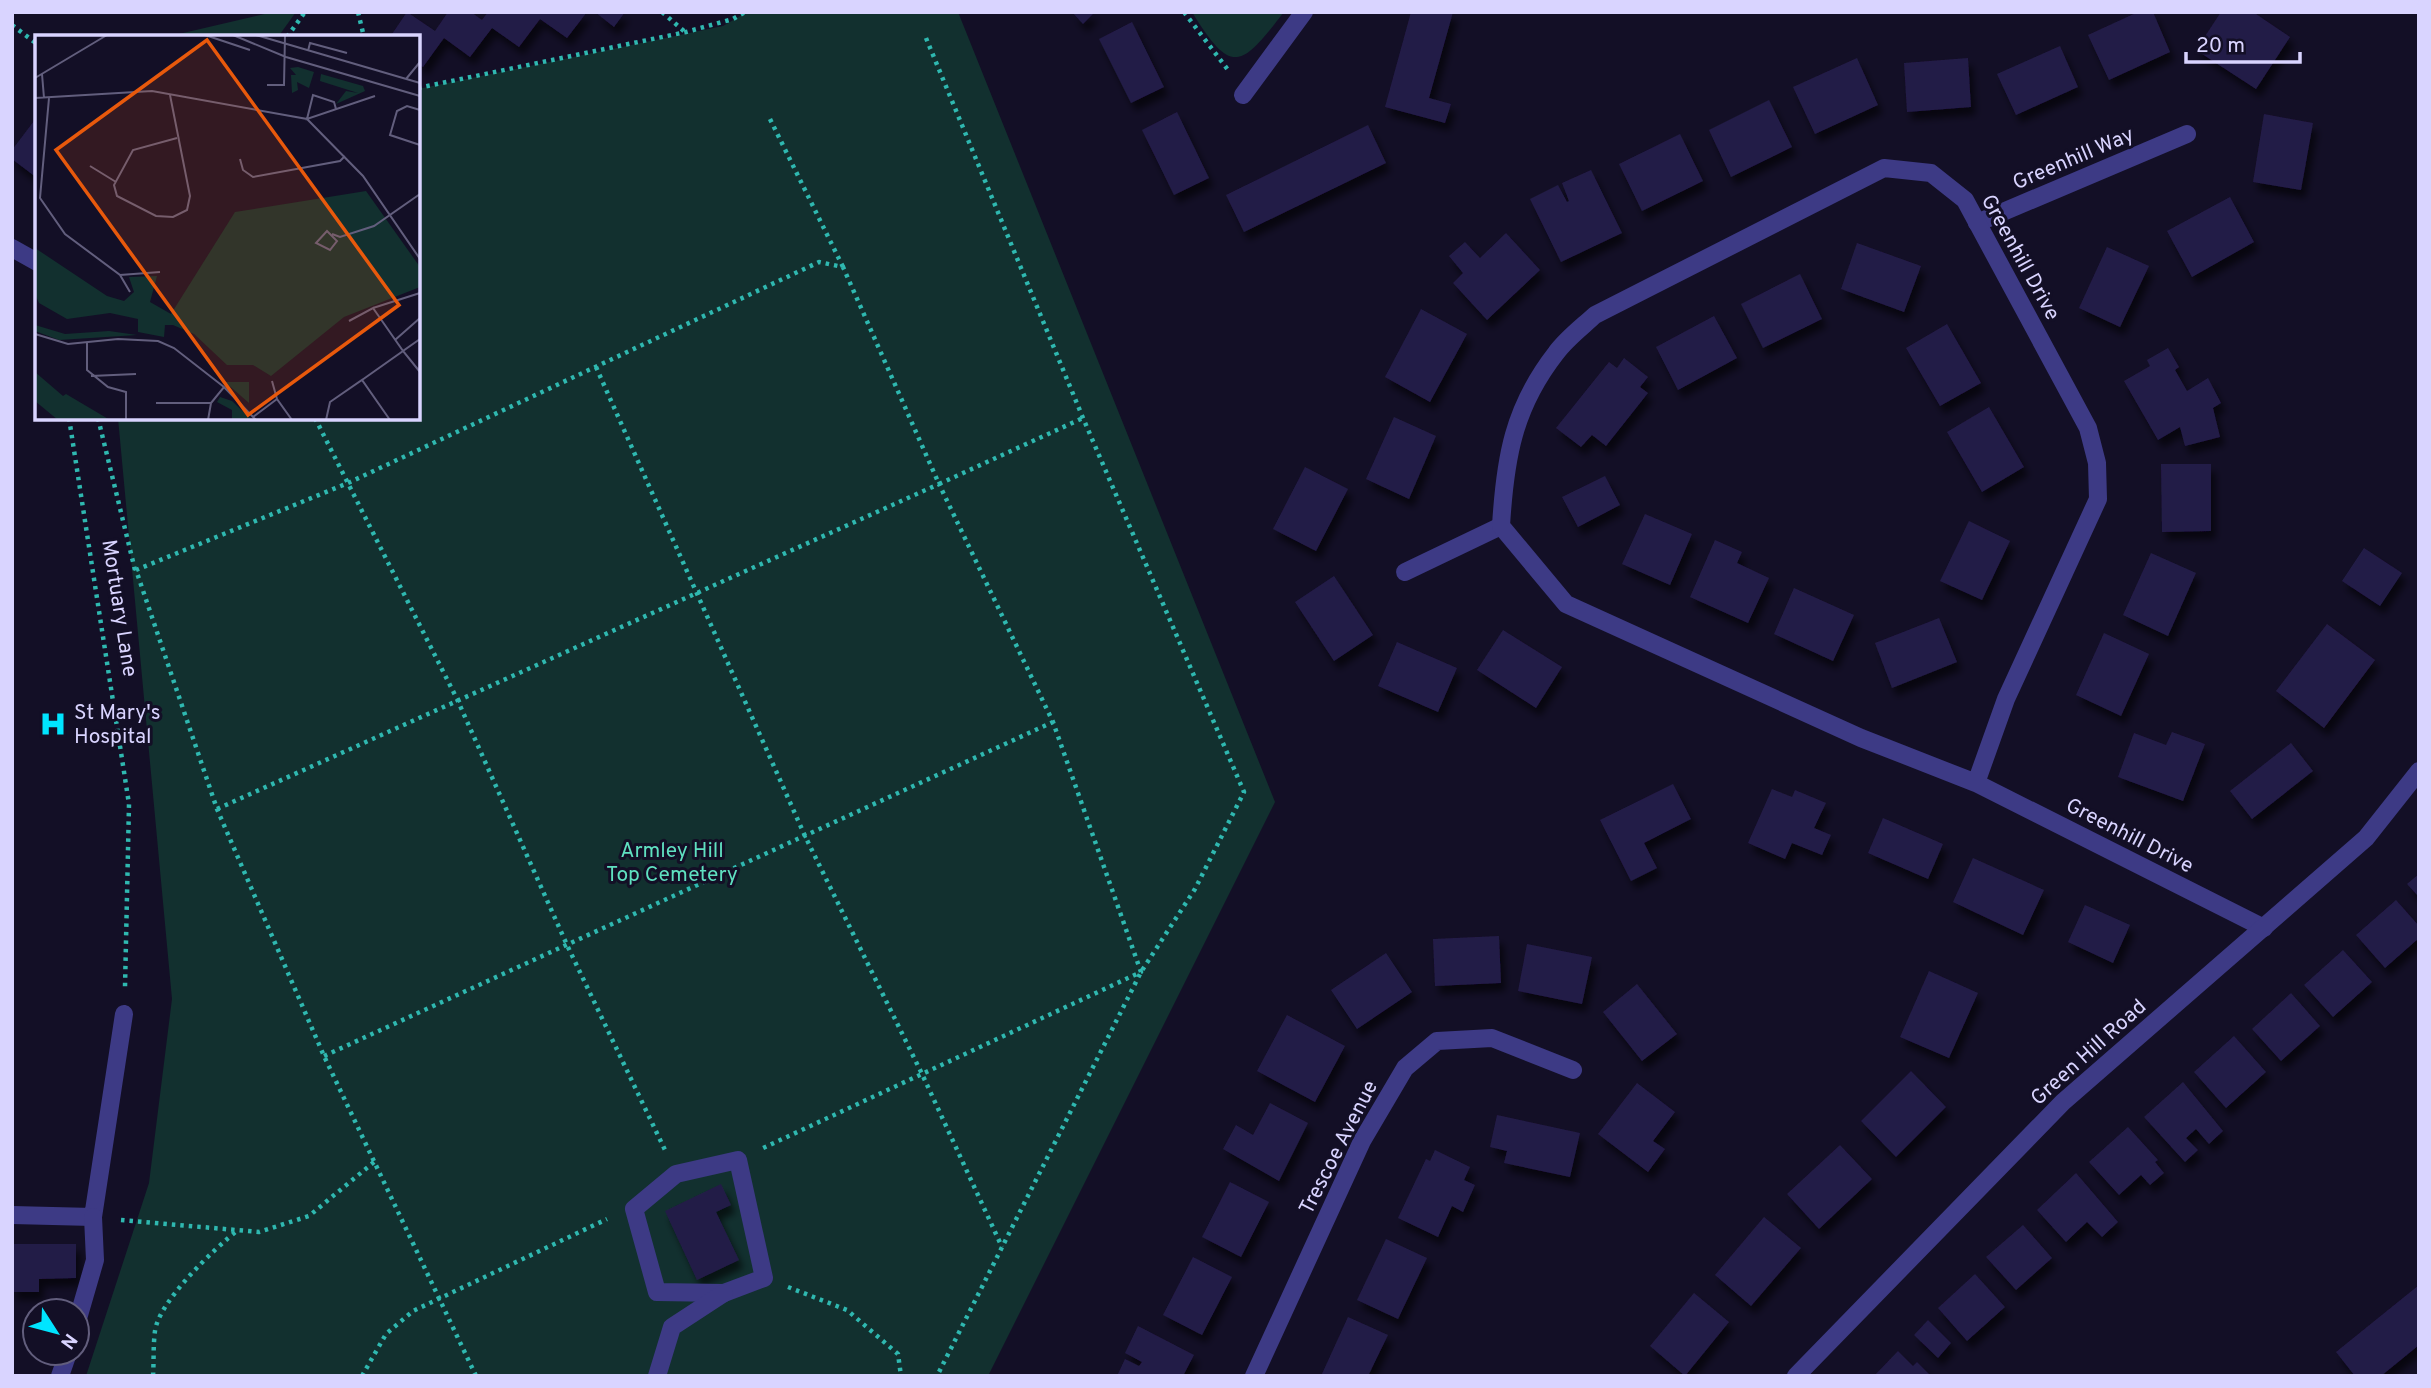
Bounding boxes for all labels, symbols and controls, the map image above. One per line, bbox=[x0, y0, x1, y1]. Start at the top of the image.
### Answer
scale bar bbox=[2186, 21, 2300, 65]
text: 20 m bbox=[2196, 33, 2245, 60]
inset map bbox=[35, 35, 420, 420]
street label: Greenhill Way bbox=[2009, 122, 2138, 197]
street label: Greenhill Drive bbox=[1974, 190, 2065, 325]
street label: Mortuary Lane bbox=[94, 538, 143, 679]
place label: St Mary's Hospital bbox=[74, 700, 161, 751]
hospital icon: St Mary's Hospital bbox=[38, 709, 68, 739]
street label: Greenhill Drive bbox=[2061, 793, 2198, 880]
park label: Armley Hill Top Cemetery bbox=[606, 838, 738, 889]
street label: Green Hill Road bbox=[2025, 994, 2153, 1112]
street label: Trescoe Avenue bbox=[1294, 1076, 1385, 1219]
north arrow bbox=[21, 1297, 91, 1367]
text: N bbox=[54, 1328, 82, 1353]

